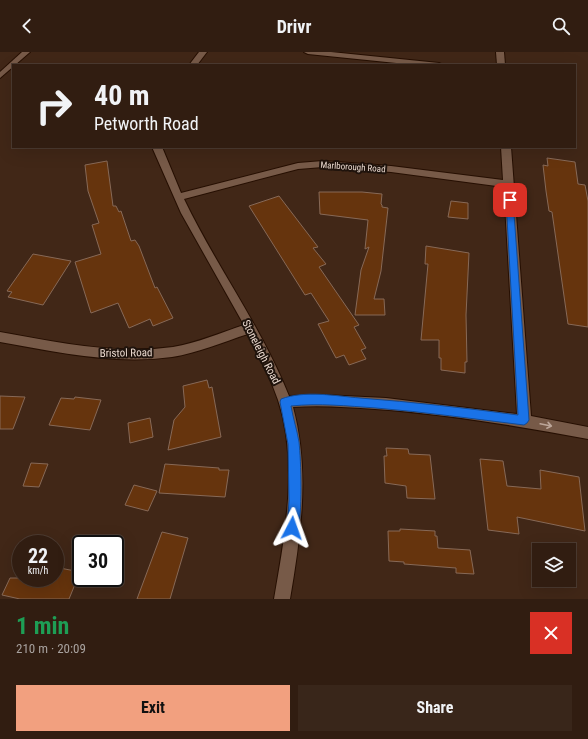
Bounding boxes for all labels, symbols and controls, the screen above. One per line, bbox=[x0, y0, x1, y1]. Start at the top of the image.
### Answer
icon: back bbox=[16, 15, 38, 37]
icon: search bbox=[550, 15, 572, 37]
text: Drivr bbox=[277, 16, 311, 37]
text: 40 m bbox=[94, 79, 150, 112]
icon: right bbox=[28, 80, 80, 132]
text: Petworth Road bbox=[94, 113, 199, 134]
street label: Marlborough Road bbox=[320, 160, 386, 174]
pin bbox=[493, 183, 527, 217]
icon: arrive bbox=[499, 189, 521, 211]
street label: Stoneleigh Road bbox=[239, 318, 283, 386]
street label: Bristol Road bbox=[100, 346, 152, 360]
one-way arrow bbox=[539, 421, 552, 429]
position arrow bbox=[271, 507, 313, 549]
speed limit sign: 30 bbox=[72, 535, 124, 587]
map controls bbox=[532, 543, 576, 587]
button: layers bbox=[532, 543, 576, 587]
text: 22 bbox=[28, 544, 48, 568]
text: km/h bbox=[28, 565, 48, 576]
text: 1 min bbox=[16, 612, 69, 640]
button: close bbox=[530, 612, 572, 654]
text: 210 m · 20:09 bbox=[16, 641, 86, 656]
button: Exit bbox=[16, 685, 290, 731]
button: Share bbox=[298, 685, 572, 731]

